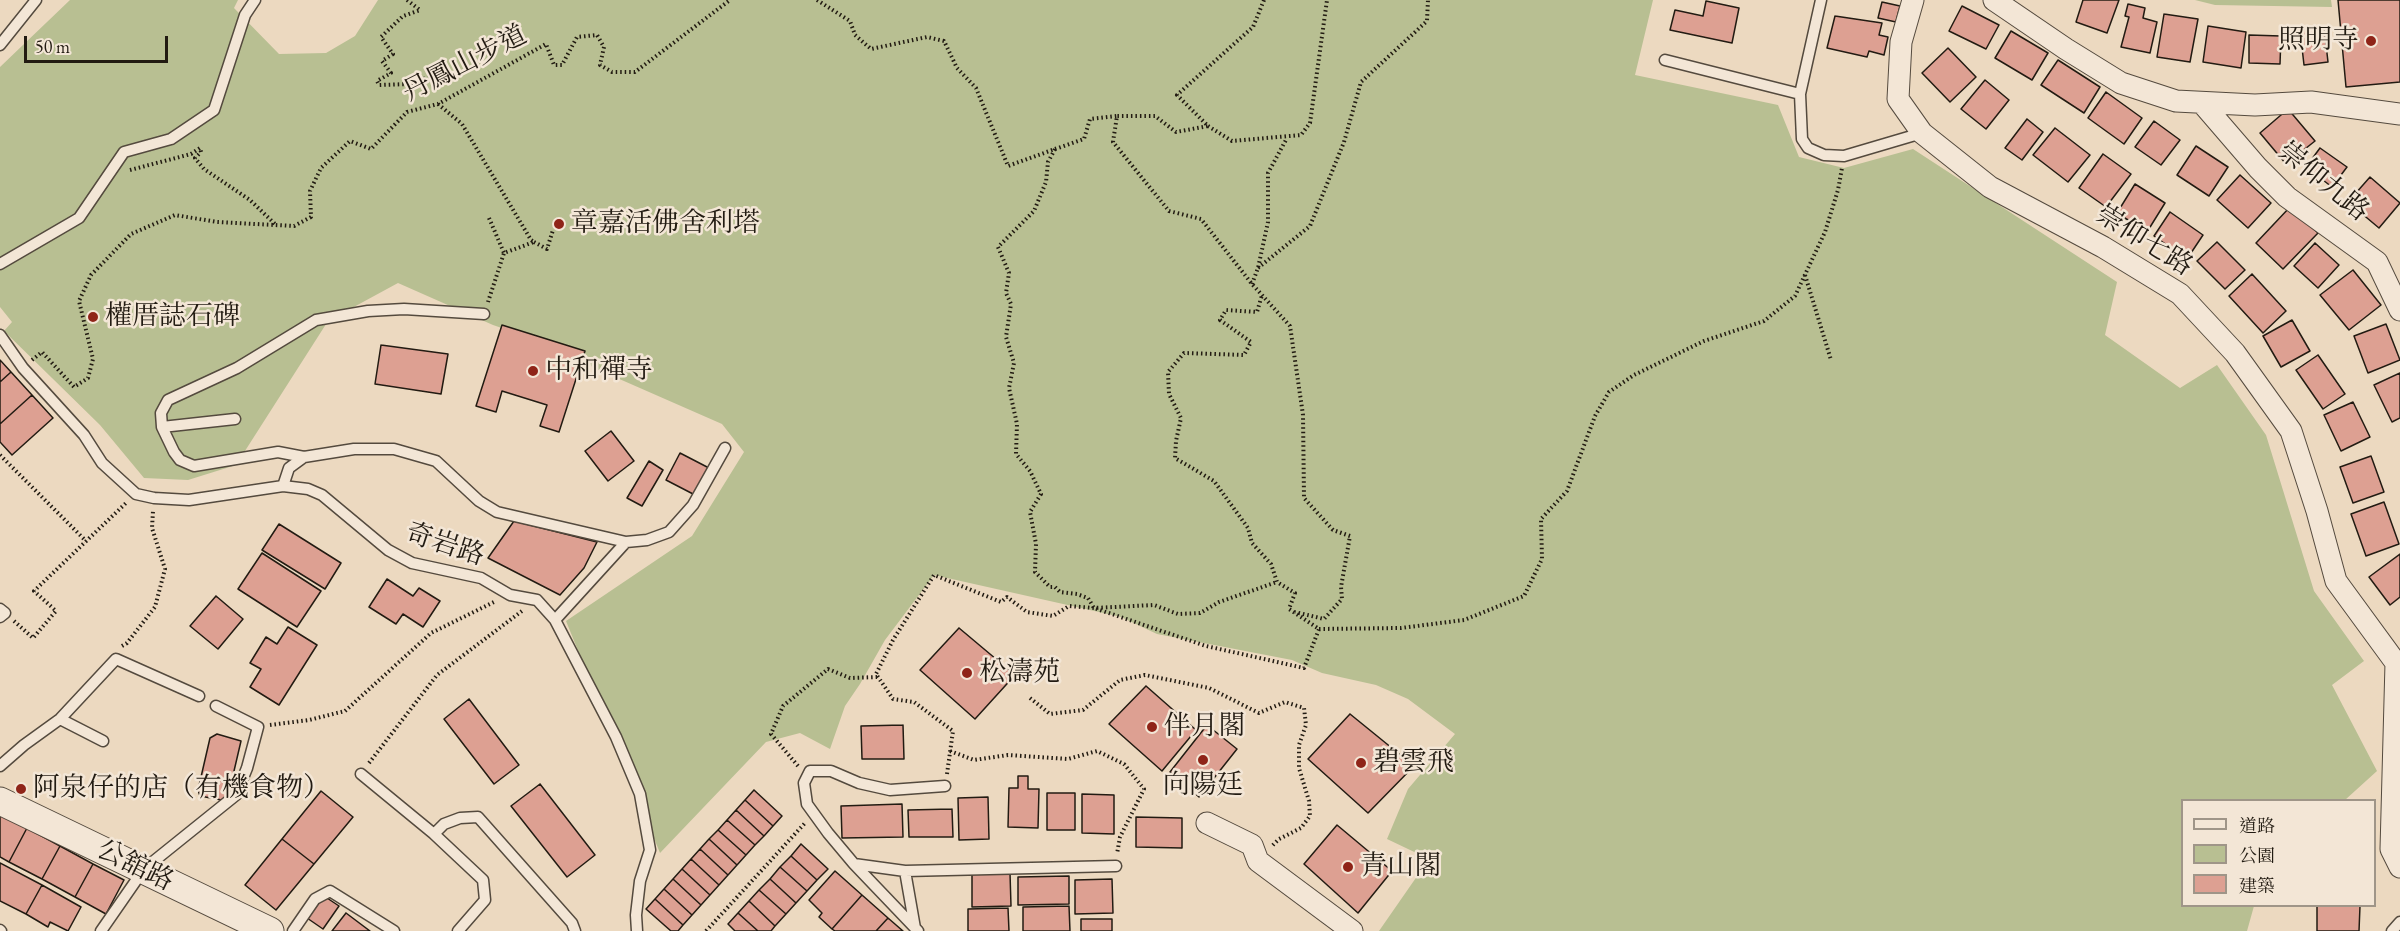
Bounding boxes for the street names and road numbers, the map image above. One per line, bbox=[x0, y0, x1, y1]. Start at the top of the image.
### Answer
street label: 丹鳳山步道 bbox=[398, 19, 532, 109]
street label: 崇仰九路 bbox=[2271, 135, 2375, 229]
street label: 崇仰七路 bbox=[2090, 199, 2198, 283]
street label: 奇岩路 bbox=[401, 517, 489, 573]
street label: 公舘路 bbox=[91, 834, 179, 898]

